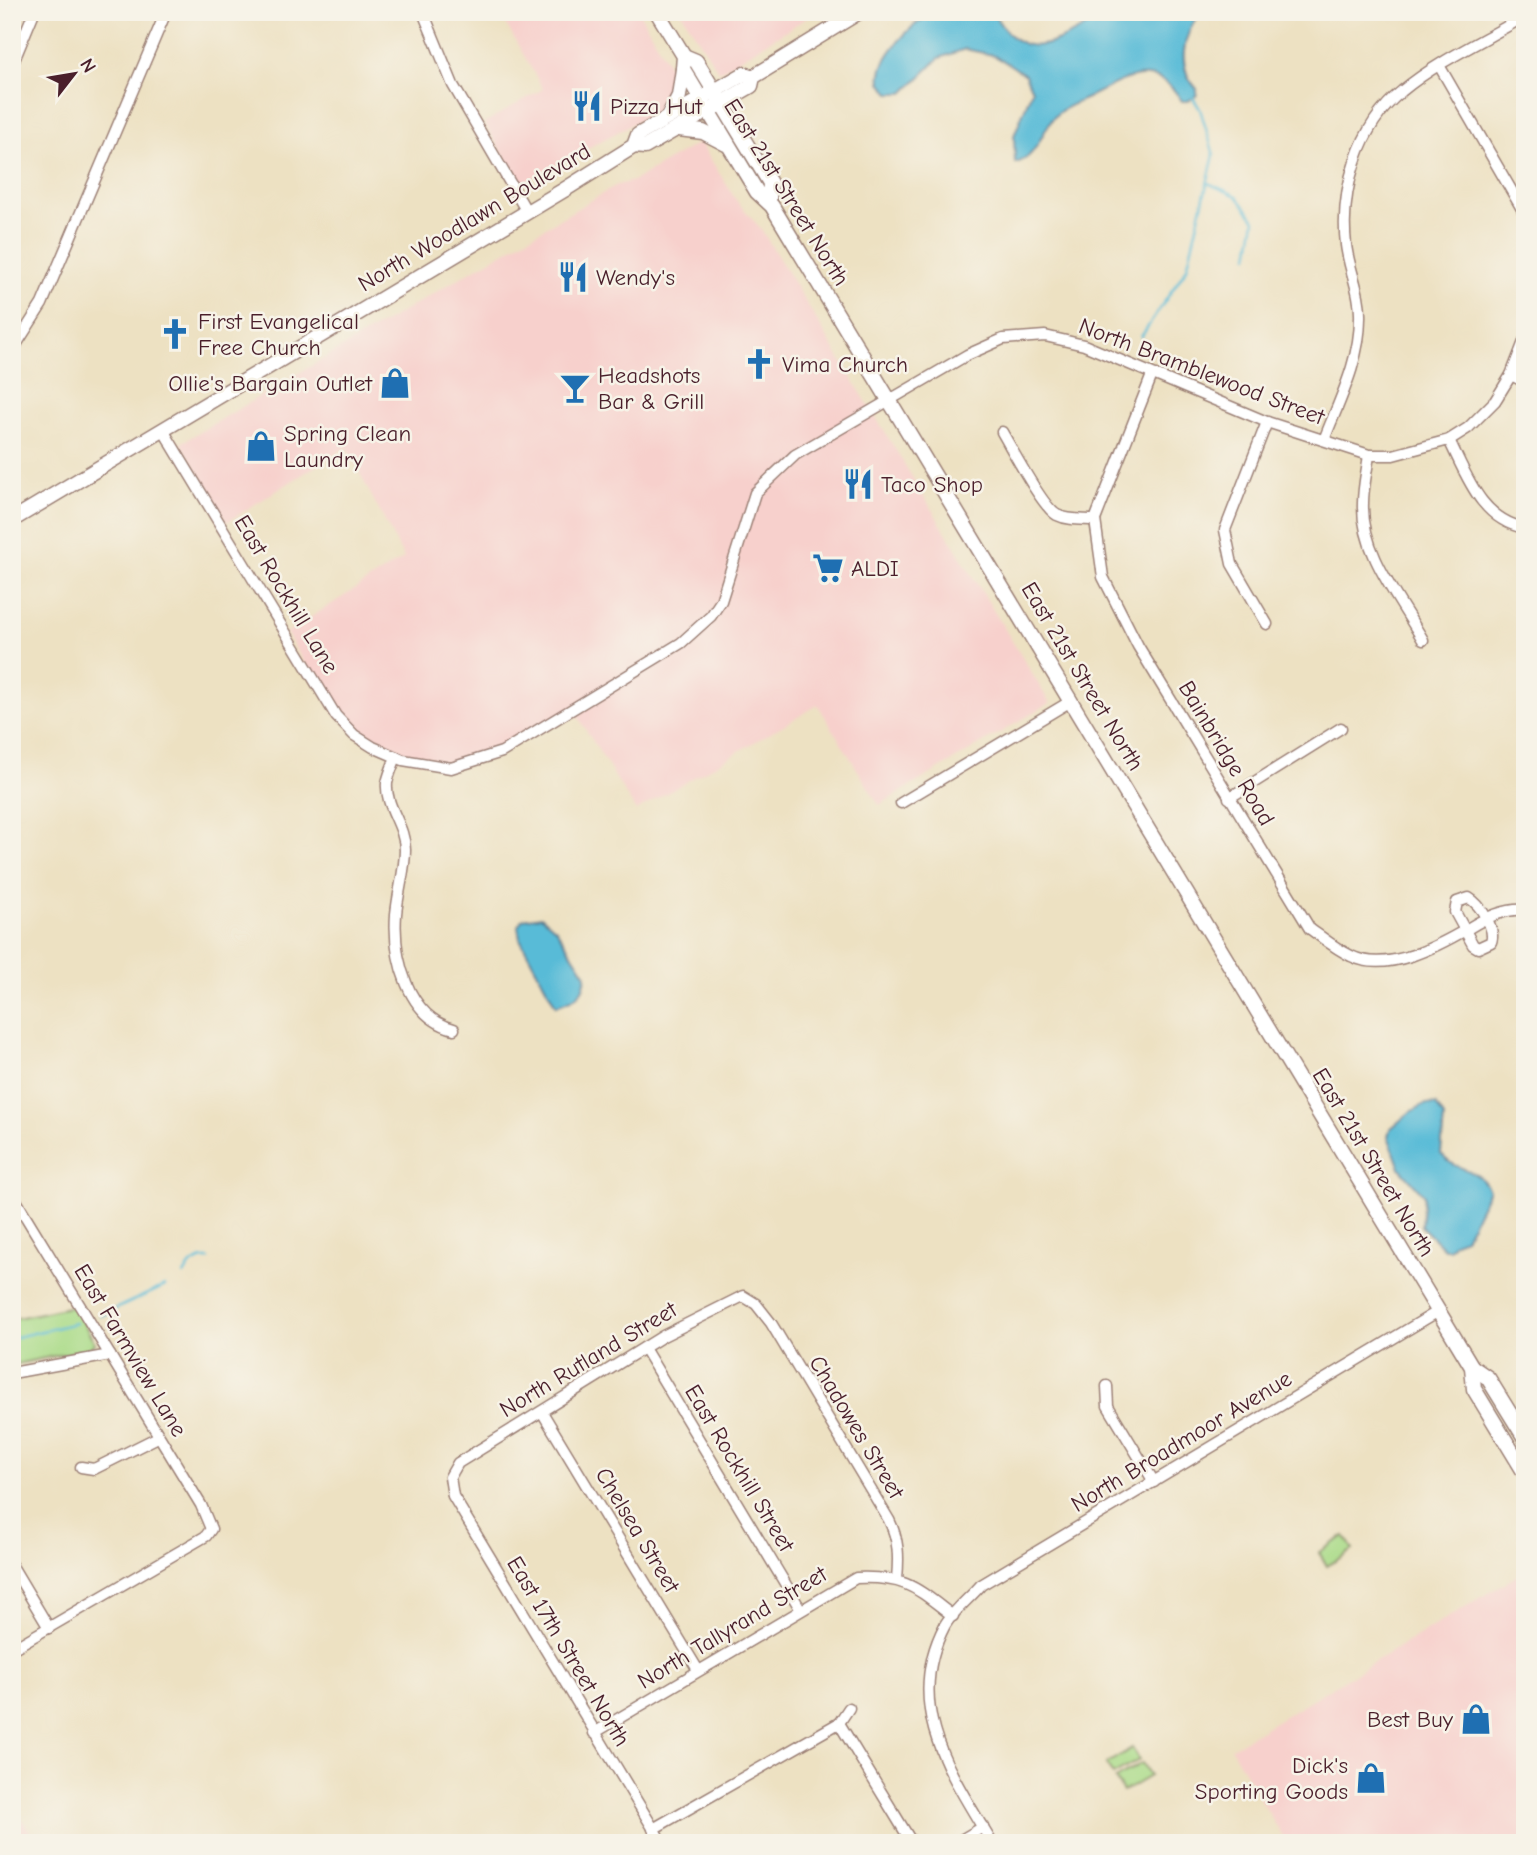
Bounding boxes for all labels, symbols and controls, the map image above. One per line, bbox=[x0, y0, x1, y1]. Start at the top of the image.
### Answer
north arrow bbox=[38, 38, 108, 108]
text: N bbox=[75, 55, 100, 77]
restaurant icon: Pizza Hut bbox=[570, 89, 604, 123]
place label: Pizza Hut bbox=[610, 93, 703, 120]
street label: East 21st Street North bbox=[718, 94, 855, 291]
street label: North Woodlawn Boulevard bbox=[353, 137, 595, 298]
restaurant icon: Wendy's bbox=[556, 260, 590, 294]
place label: Wendy's bbox=[596, 264, 675, 291]
place label: First Evangelical Free Church bbox=[198, 308, 359, 361]
street label: North Bramblewood Street bbox=[1075, 312, 1330, 431]
church icon: First Evangelical Free Church bbox=[158, 317, 192, 351]
church icon: Vima Church bbox=[742, 347, 776, 381]
place label: Vima Church bbox=[782, 351, 908, 378]
place label: Headshots Bar & Grill bbox=[598, 362, 704, 415]
shop icon: Ollie's Bargain Outlet bbox=[378, 366, 412, 400]
place label: Ollie's Bargain Outlet bbox=[168, 370, 373, 397]
bar icon: Headshots Bar & Grill bbox=[558, 371, 592, 405]
place label: Spring Clean Laundry bbox=[284, 420, 411, 473]
shop icon: Spring Clean Laundry bbox=[244, 429, 278, 463]
restaurant icon: Taco Shop bbox=[841, 467, 875, 501]
place label: Taco Shop bbox=[881, 471, 983, 498]
street label: East Rockhill Lane bbox=[229, 510, 344, 678]
supermarket icon: ALDI bbox=[811, 551, 845, 585]
place label: ALDI bbox=[851, 555, 899, 582]
street label: East 21st Street North bbox=[1016, 577, 1150, 775]
street label: Bainbridge Road bbox=[1173, 676, 1280, 830]
street label: East 21st Street North bbox=[1307, 1063, 1441, 1261]
street label: East Farmview Lane bbox=[68, 1259, 193, 1441]
street label: North Rutland Street bbox=[495, 1295, 683, 1423]
street label: Chadowes Street bbox=[803, 1351, 911, 1505]
street label: North Broadmoor Avenue bbox=[1066, 1365, 1296, 1518]
street label: East Rockhill Street bbox=[679, 1380, 801, 1558]
street label: Chelsea Street bbox=[590, 1463, 686, 1599]
street label: East 17th Street North bbox=[501, 1551, 636, 1751]
street label: North Tallyrand Street bbox=[633, 1560, 833, 1695]
shop icon: Best Buy bbox=[1459, 1702, 1493, 1736]
place label: Best Buy bbox=[1367, 1706, 1454, 1733]
place label: Dick's Sporting Goods bbox=[1195, 1752, 1348, 1805]
shop icon: Dick's Sporting Goods bbox=[1354, 1761, 1388, 1795]

